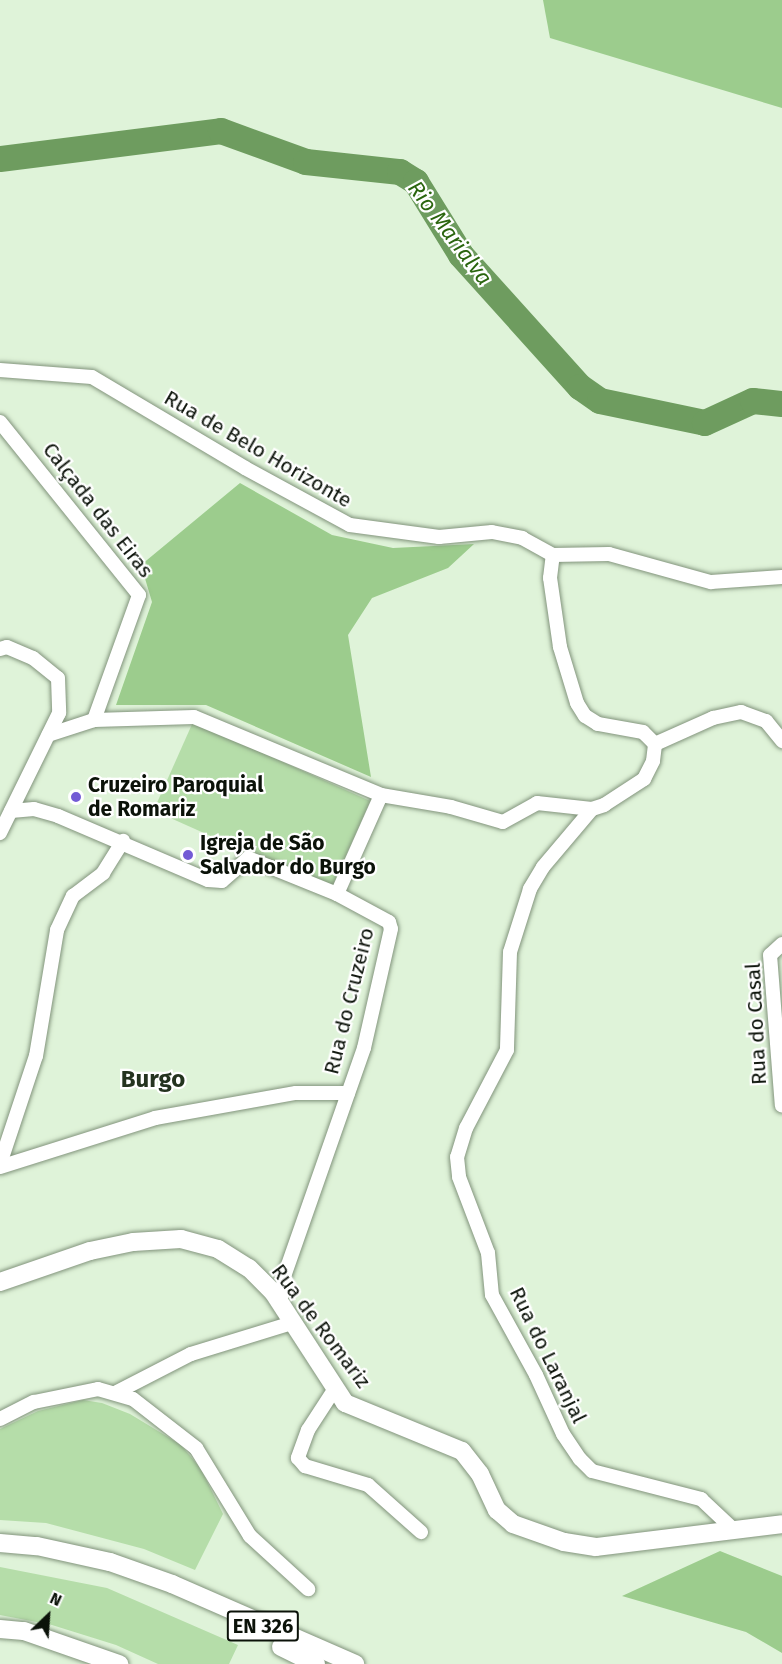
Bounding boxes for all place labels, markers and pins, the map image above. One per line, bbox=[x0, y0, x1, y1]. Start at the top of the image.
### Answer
place label: Cruzeiro Paroquial de Romariz bbox=[88, 772, 263, 822]
marker: Cruzeiro Paroquial de Romariz bbox=[69, 790, 83, 804]
place label: Igreja de São Salvador do Burgo bbox=[200, 830, 376, 880]
marker: Igreja de São Salvador do Burgo bbox=[181, 848, 195, 862]

